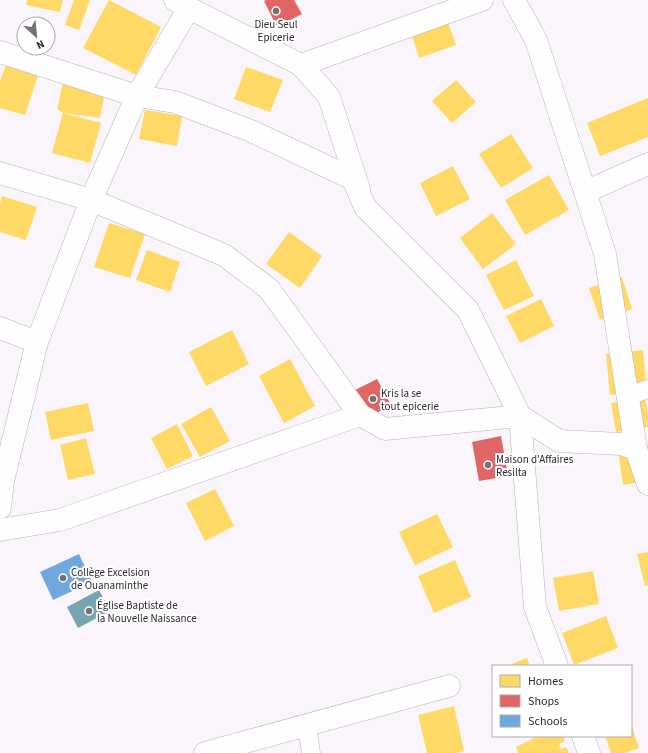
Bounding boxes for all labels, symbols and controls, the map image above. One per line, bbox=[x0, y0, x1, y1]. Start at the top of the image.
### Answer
marker: Dieu Seul Epicerie bbox=[271, 6, 281, 16]
north arrow bbox=[16, 16, 56, 56]
place label: Dieu Seul Epicerie bbox=[254, 17, 298, 45]
text: N bbox=[34, 36, 47, 53]
place label: Kris la se tout epicerie bbox=[381, 386, 439, 414]
marker: Kris la se tout epicerie bbox=[368, 394, 378, 404]
place label: Maison d'Affaires Resilta bbox=[496, 452, 574, 480]
marker: Maison d'Affaires Resilta bbox=[483, 460, 493, 470]
place label: Collège Excelsion de Ouanaminthe bbox=[71, 565, 150, 593]
marker: Collège Excelsion de Ouanaminthe bbox=[58, 573, 68, 583]
place label: Église Baptiste de la Nouvelle Naissance bbox=[97, 598, 197, 626]
marker: Église Baptiste de la Nouvelle Naissance bbox=[84, 606, 94, 616]
legend bbox=[492, 665, 632, 737]
text: Homes bbox=[528, 673, 563, 690]
text: Shops bbox=[528, 693, 559, 710]
text: Schools bbox=[528, 713, 568, 730]

